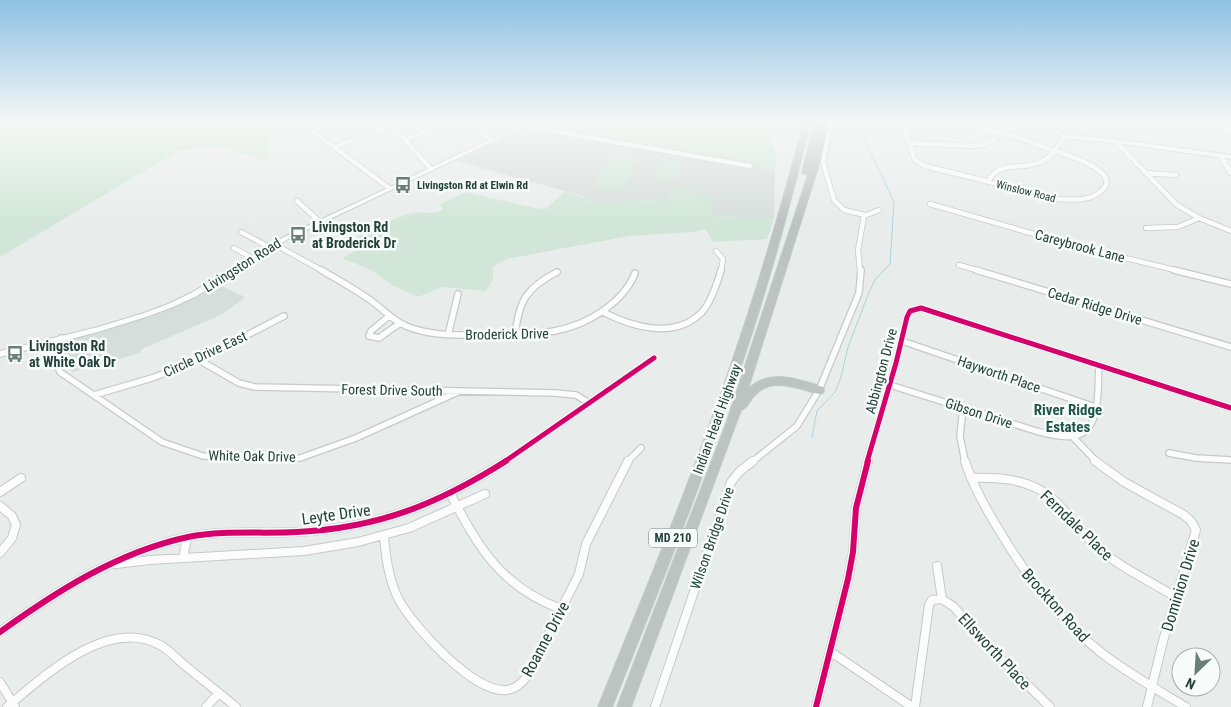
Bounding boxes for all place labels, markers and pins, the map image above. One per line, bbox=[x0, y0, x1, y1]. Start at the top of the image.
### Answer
bus stop icon: Livingston Rd at Elwin Rd bbox=[393, 175, 413, 195]
place label: Livingston Rd at Elwin Rd bbox=[417, 179, 528, 192]
place label: Livingston Rd at Broderick Dr bbox=[312, 219, 396, 251]
bus stop icon: Livingston Rd at Broderick Dr bbox=[288, 225, 308, 245]
place label: Livingston Rd at White Oak Dr bbox=[29, 338, 116, 370]
bus stop icon: Livingston Rd at White Oak Dr bbox=[5, 344, 25, 364]

